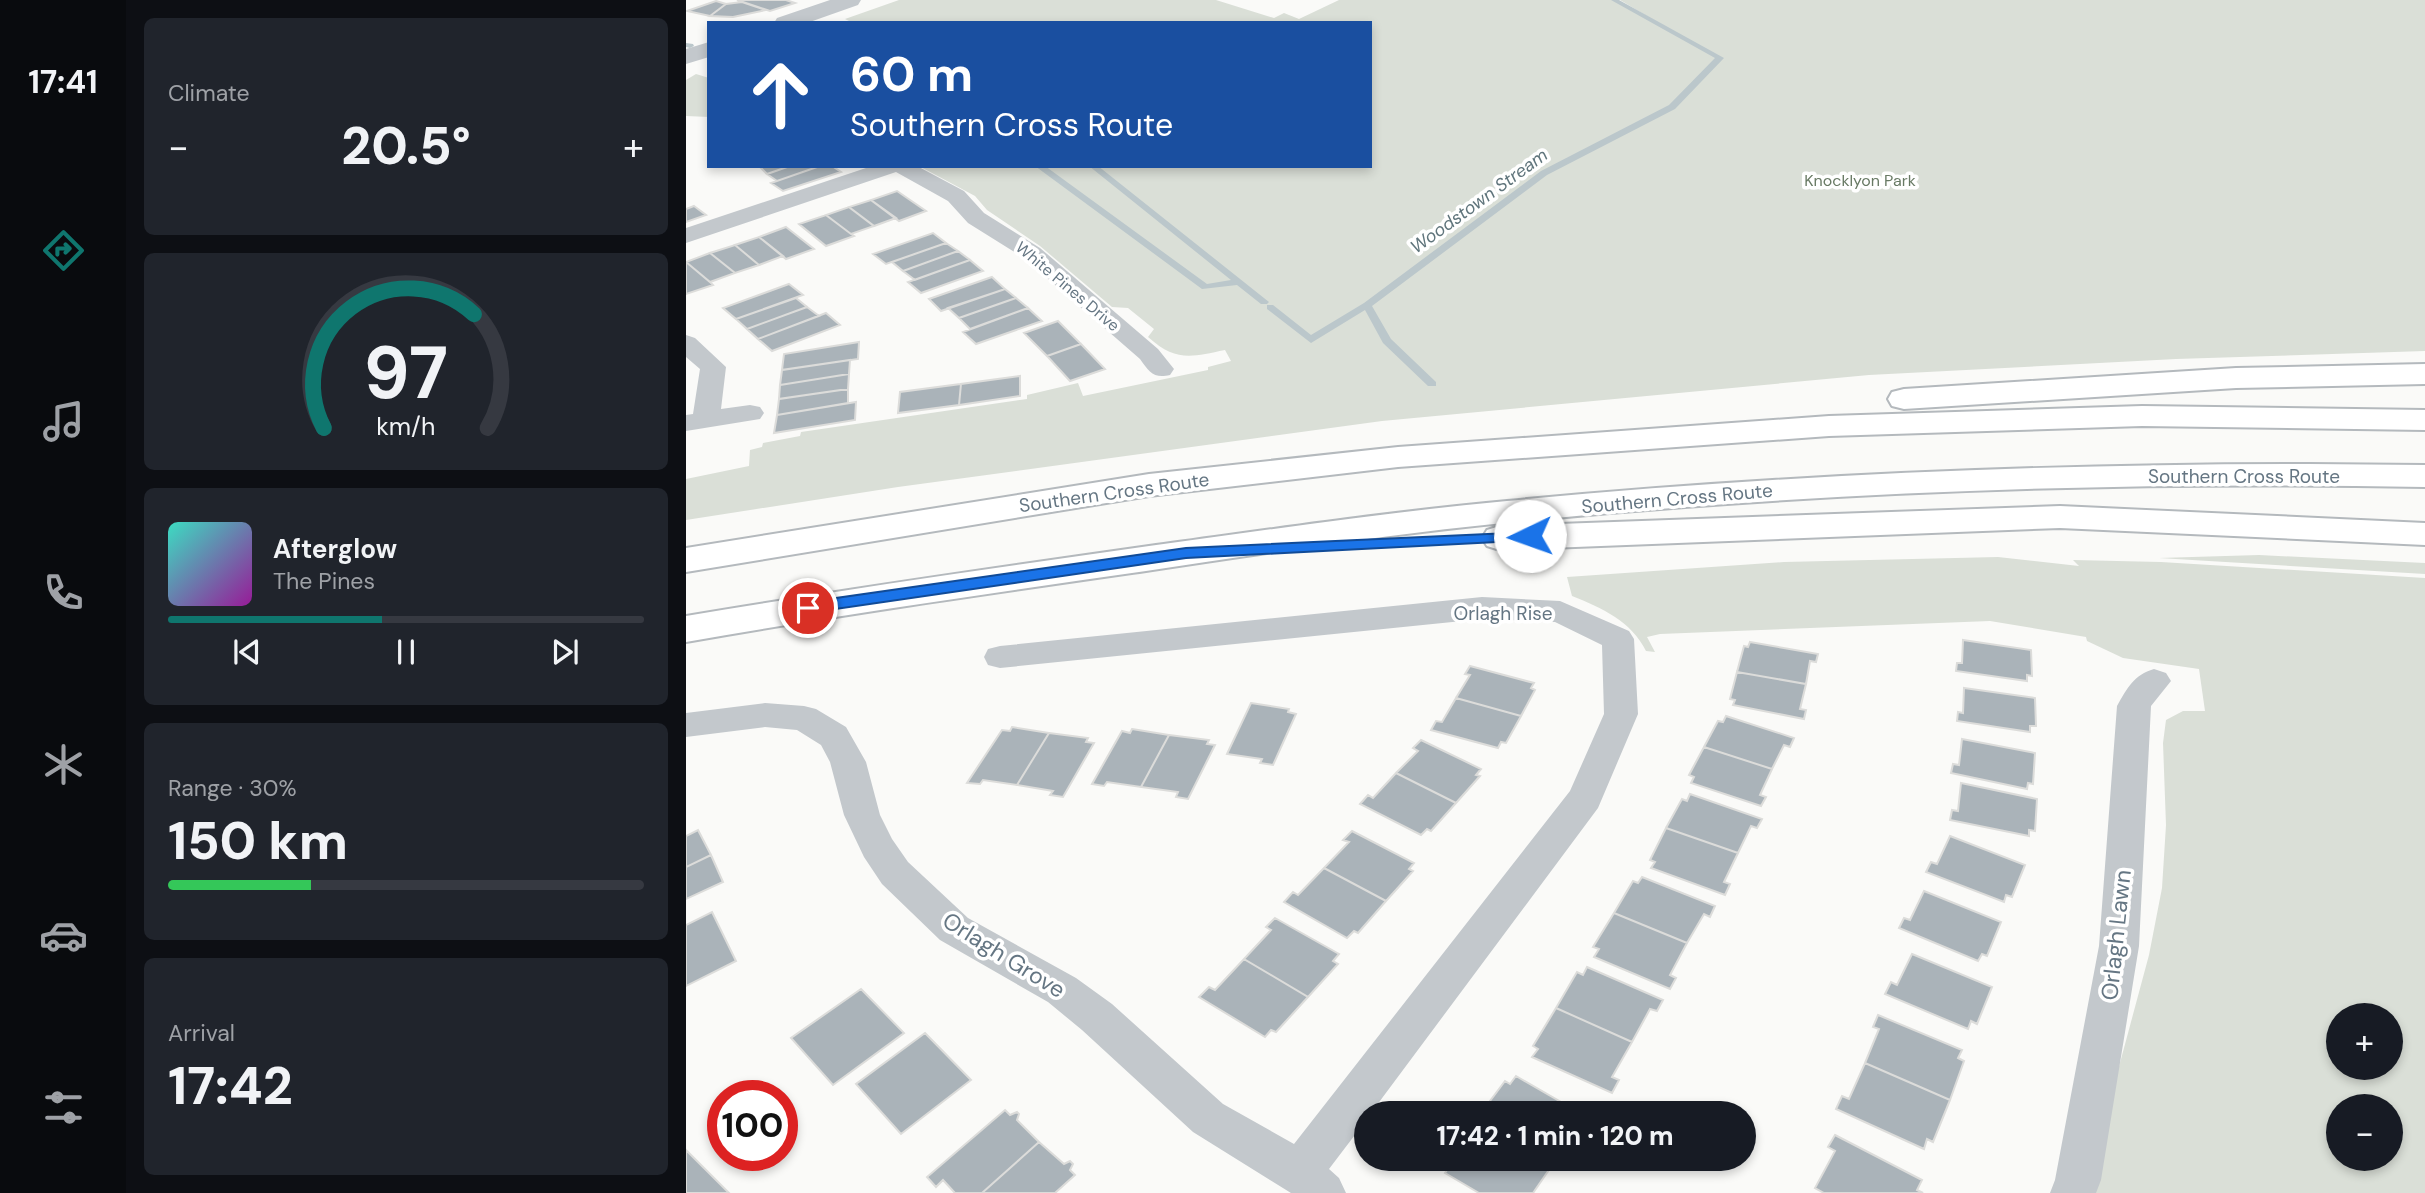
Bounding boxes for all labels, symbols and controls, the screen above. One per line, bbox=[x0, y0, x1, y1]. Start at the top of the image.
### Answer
text: 60 m bbox=[850, 42, 973, 106]
icon: ahead bbox=[735, 49, 826, 140]
text: 17:41 bbox=[28, 61, 98, 103]
text: Climate bbox=[168, 78, 250, 108]
text: Southern Cross Route bbox=[850, 104, 1173, 146]
text: 20.5° bbox=[341, 112, 471, 180]
text: − bbox=[168, 122, 189, 172]
text: + bbox=[623, 122, 644, 172]
water label: Woodstown Stream bbox=[1406, 143, 1553, 259]
park label: Knocklyon Park bbox=[1804, 170, 1916, 191]
icon: directions bbox=[39, 226, 88, 275]
street label: White Pines Drive bbox=[1011, 237, 1124, 336]
text: 97 bbox=[364, 326, 448, 421]
icon: music bbox=[39, 397, 88, 446]
text: km/h bbox=[376, 409, 436, 442]
street label: Southern Cross Route bbox=[2148, 464, 2340, 489]
street label: Southern Cross Route bbox=[1017, 467, 1211, 518]
street label: Southern Cross Route bbox=[1580, 478, 1774, 519]
position arrow bbox=[1493, 499, 1567, 573]
text: Afterglow bbox=[273, 532, 397, 566]
text: The Pines bbox=[273, 566, 375, 596]
icon: phone bbox=[39, 568, 88, 617]
pin bbox=[778, 578, 838, 638]
icon: arrive bbox=[789, 589, 827, 627]
street label: Orlagh Rise bbox=[1453, 601, 1553, 626]
icon: previous bbox=[228, 633, 266, 671]
icon: pause bbox=[387, 633, 425, 671]
icon: next bbox=[546, 633, 584, 671]
icon: climate bbox=[39, 740, 88, 789]
text: Range · 30% bbox=[168, 773, 297, 803]
text: 150 km bbox=[168, 807, 348, 875]
street label: Orlagh Lawn bbox=[2094, 868, 2138, 1002]
street label: Orlagh Grove bbox=[937, 905, 1071, 1005]
icon: car bbox=[39, 911, 88, 960]
map controls bbox=[2326, 1003, 2403, 1171]
button: + bbox=[2326, 1003, 2403, 1080]
text: Arrival bbox=[168, 1018, 235, 1048]
text: 17:42 bbox=[168, 1052, 293, 1120]
speed limit sign: 100 bbox=[707, 1080, 798, 1171]
icon: filters bbox=[39, 1083, 88, 1132]
button: − bbox=[2326, 1094, 2403, 1171]
text: 17:42 · 1 min · 120 m bbox=[1436, 1119, 1674, 1153]

